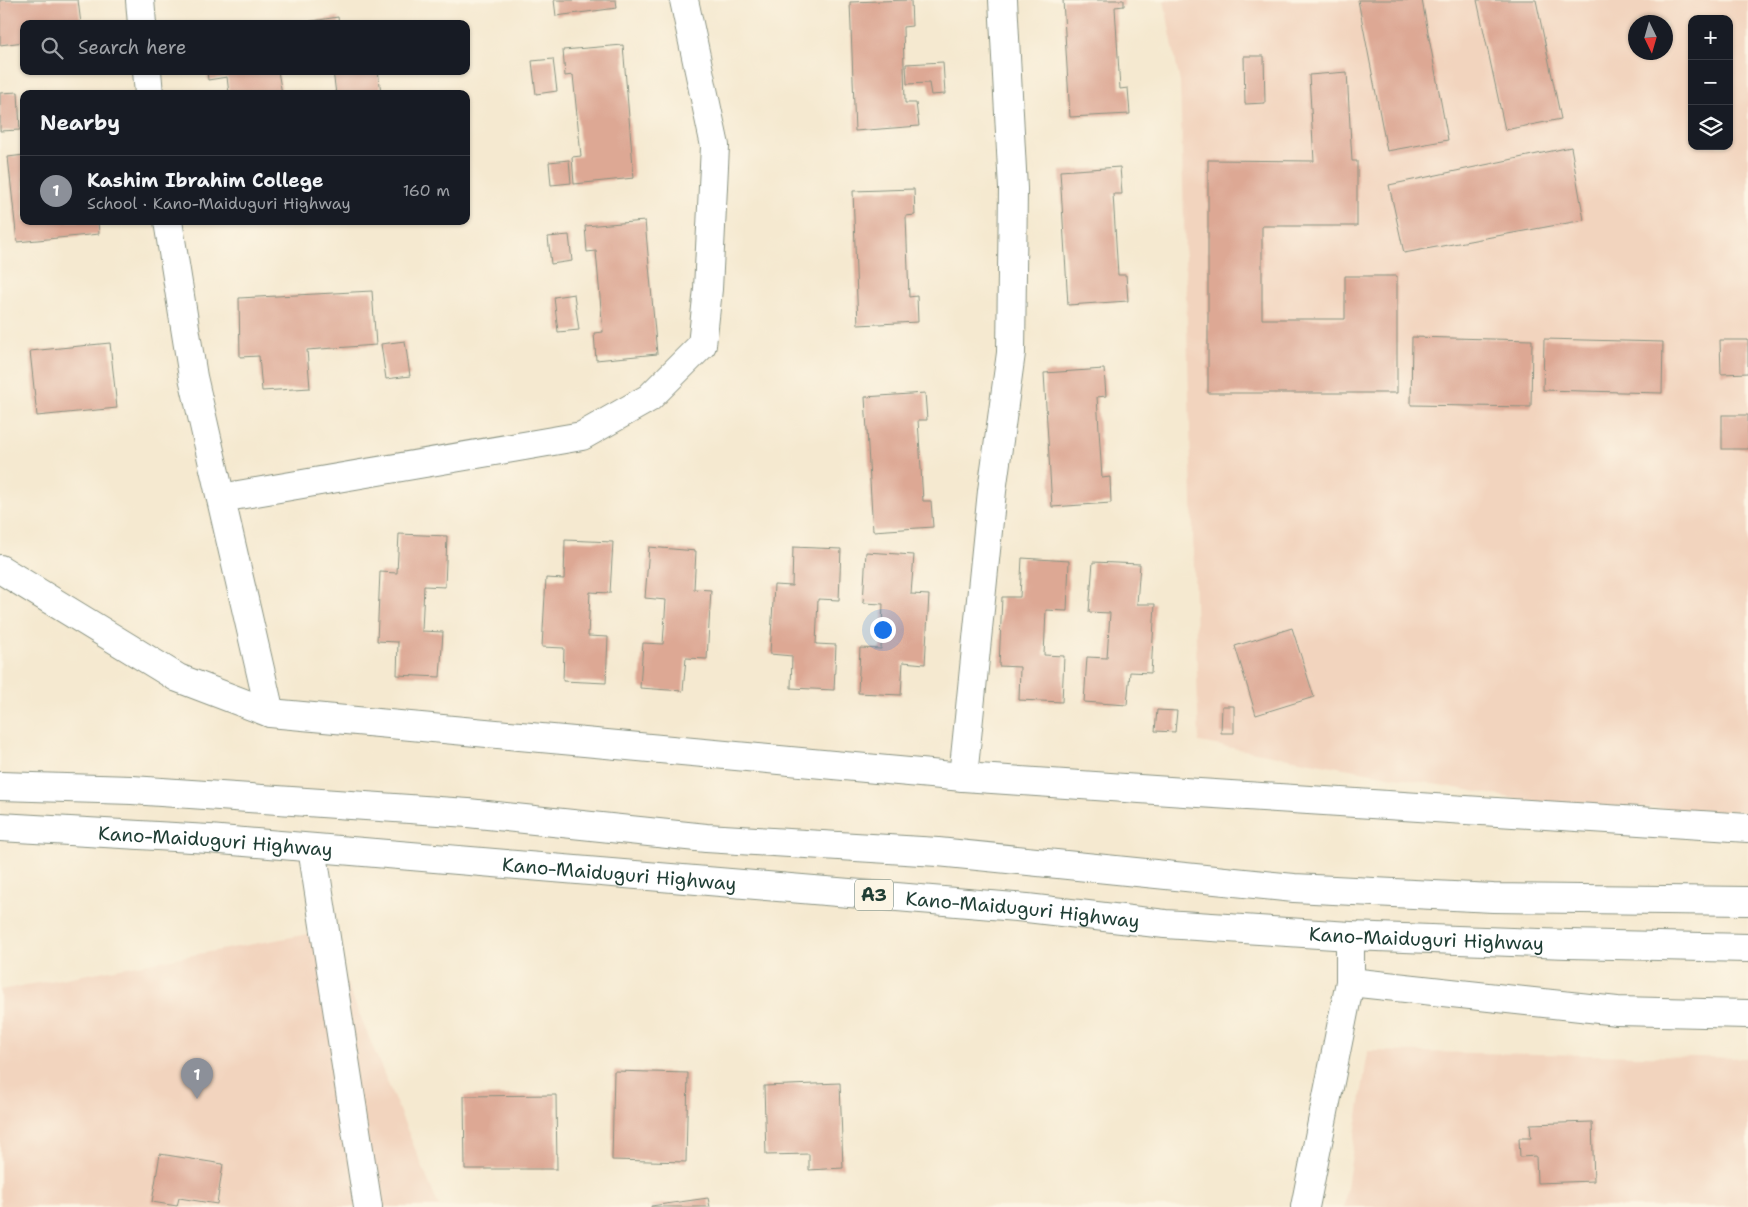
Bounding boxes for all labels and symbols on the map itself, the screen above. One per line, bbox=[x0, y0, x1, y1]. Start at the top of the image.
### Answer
north arrow bbox=[1628, 15, 1673, 60]
your location bbox=[870, 617, 896, 643]
street label: Kano-Maiduguri Highway bbox=[97, 821, 334, 862]
street label: Kano-Maiduguri Highway bbox=[501, 852, 737, 896]
road number: A3 bbox=[855, 880, 893, 910]
street label: Kano-Maiduguri Highway bbox=[904, 886, 1141, 934]
street label: Kano-Maiduguri Highway bbox=[1308, 921, 1544, 956]
pin: 1 bbox=[181, 1058, 213, 1099]

